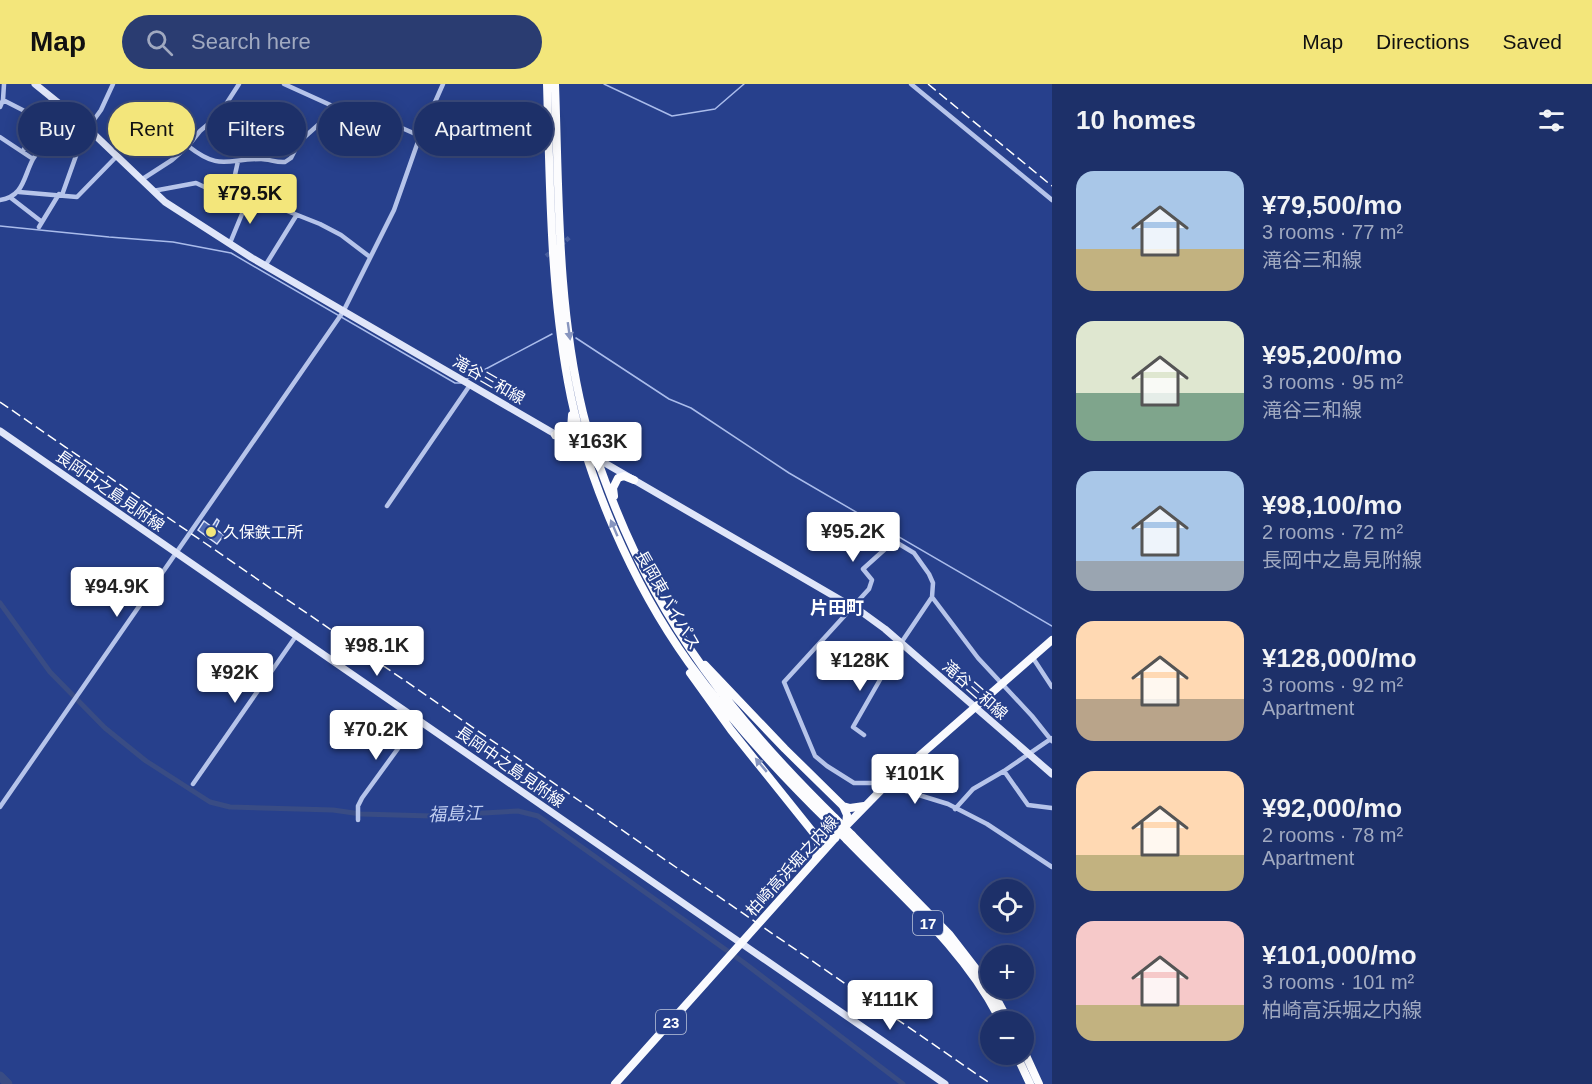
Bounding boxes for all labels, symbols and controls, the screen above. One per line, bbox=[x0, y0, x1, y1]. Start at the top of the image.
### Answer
search box bbox=[122, 15, 542, 69]
text: Map bbox=[30, 26, 86, 57]
icon: search bbox=[143, 26, 176, 59]
text: Search here bbox=[191, 29, 311, 54]
text: Map bbox=[1302, 30, 1343, 53]
text: Directions bbox=[1376, 30, 1469, 53]
text: Saved bbox=[1502, 30, 1562, 53]
chip: Buy bbox=[18, 102, 96, 156]
chip: Rent bbox=[108, 102, 195, 156]
chip: Filters bbox=[207, 102, 306, 156]
chip: New bbox=[318, 102, 402, 156]
chip: Apartment bbox=[414, 102, 553, 156]
icon: filters bbox=[1535, 104, 1568, 137]
text: 10 homes bbox=[1076, 105, 1196, 135]
pin: ¥79.5K bbox=[201, 174, 299, 225]
text: ¥79.5K bbox=[218, 182, 282, 204]
text: ¥79,500/mo bbox=[1262, 190, 1402, 220]
icon: home bbox=[1124, 195, 1196, 267]
text: 3 rooms · 77 m² bbox=[1262, 221, 1403, 243]
text: 滝谷三和線 bbox=[1262, 249, 1362, 271]
one-way arrow bbox=[564, 322, 573, 341]
text: ¥95,200/mo bbox=[1262, 340, 1402, 370]
icon: home bbox=[1124, 345, 1196, 417]
street label: 滝谷三和線 bbox=[450, 353, 528, 407]
text: 3 rooms · 95 m² bbox=[1262, 371, 1403, 393]
text: 滝谷三和線 bbox=[1262, 399, 1362, 421]
pin: ¥163K bbox=[556, 422, 640, 473]
text: ¥163K bbox=[569, 430, 627, 452]
street label: 長岡中之島見附線 bbox=[53, 447, 167, 535]
text: ¥98,100/mo bbox=[1262, 490, 1402, 520]
icon: home bbox=[1124, 495, 1196, 567]
pin: ¥95.2K bbox=[804, 512, 902, 563]
one-way arrow bbox=[609, 519, 619, 537]
text: ¥95.2K bbox=[821, 520, 885, 542]
text: 2 rooms · 72 m² bbox=[1262, 521, 1403, 543]
place label: 久保鉄工所 bbox=[223, 524, 303, 541]
marker: 久保鉄工所 bbox=[204, 525, 218, 539]
street label: 長岡東バイパス bbox=[633, 547, 703, 653]
text: 長岡中之島見附線 bbox=[1262, 549, 1422, 571]
pin: ¥94.9K bbox=[68, 567, 166, 618]
text: ¥94.9K bbox=[85, 575, 149, 597]
district label: 片田町 bbox=[810, 598, 864, 618]
pin: ¥98.1K bbox=[328, 626, 426, 677]
text: ¥98.1K bbox=[345, 634, 409, 656]
pin: ¥128K bbox=[818, 641, 902, 692]
text: ¥128,000/mo bbox=[1262, 643, 1417, 673]
icon: home bbox=[1124, 645, 1196, 717]
text: ¥128K bbox=[831, 649, 889, 671]
pin: ¥92K bbox=[199, 653, 271, 704]
street label: 滝谷三和線 bbox=[939, 657, 1011, 723]
text: ¥92K bbox=[211, 661, 259, 683]
text: 3 rooms · 92 m² bbox=[1262, 674, 1403, 696]
text: Apartment bbox=[1262, 697, 1354, 719]
pin: ¥70.2K bbox=[327, 710, 425, 761]
text: ¥70.2K bbox=[344, 718, 408, 740]
street label: 長岡中之島見附線 bbox=[453, 723, 567, 811]
pin: ¥101K bbox=[873, 754, 957, 805]
one-way arrow bbox=[755, 758, 768, 773]
text: ¥101K bbox=[886, 762, 944, 784]
text: ¥92,000/mo bbox=[1262, 793, 1402, 823]
icon: home bbox=[1124, 795, 1196, 867]
water label: 福島江 bbox=[428, 803, 484, 825]
street label: 柏崎高浜堀之内線 bbox=[743, 813, 841, 919]
text: 2 rooms · 78 m² bbox=[1262, 824, 1403, 846]
text: Apartment bbox=[1262, 847, 1354, 869]
map controls bbox=[980, 879, 1034, 1065]
button: locate bbox=[980, 879, 1034, 933]
road number: 17 bbox=[913, 911, 943, 935]
text: ¥101,000/mo bbox=[1262, 940, 1417, 970]
button: + bbox=[980, 945, 1034, 999]
icon: home bbox=[1124, 945, 1196, 1017]
text: 3 rooms · 101 m² bbox=[1262, 971, 1414, 993]
pin: ¥111K bbox=[848, 980, 932, 1031]
text: ¥111K bbox=[862, 988, 918, 1010]
text: 柏崎高浜堀之内線 bbox=[1262, 999, 1422, 1021]
road number: 23 bbox=[656, 1010, 686, 1034]
button: − bbox=[980, 1011, 1034, 1065]

